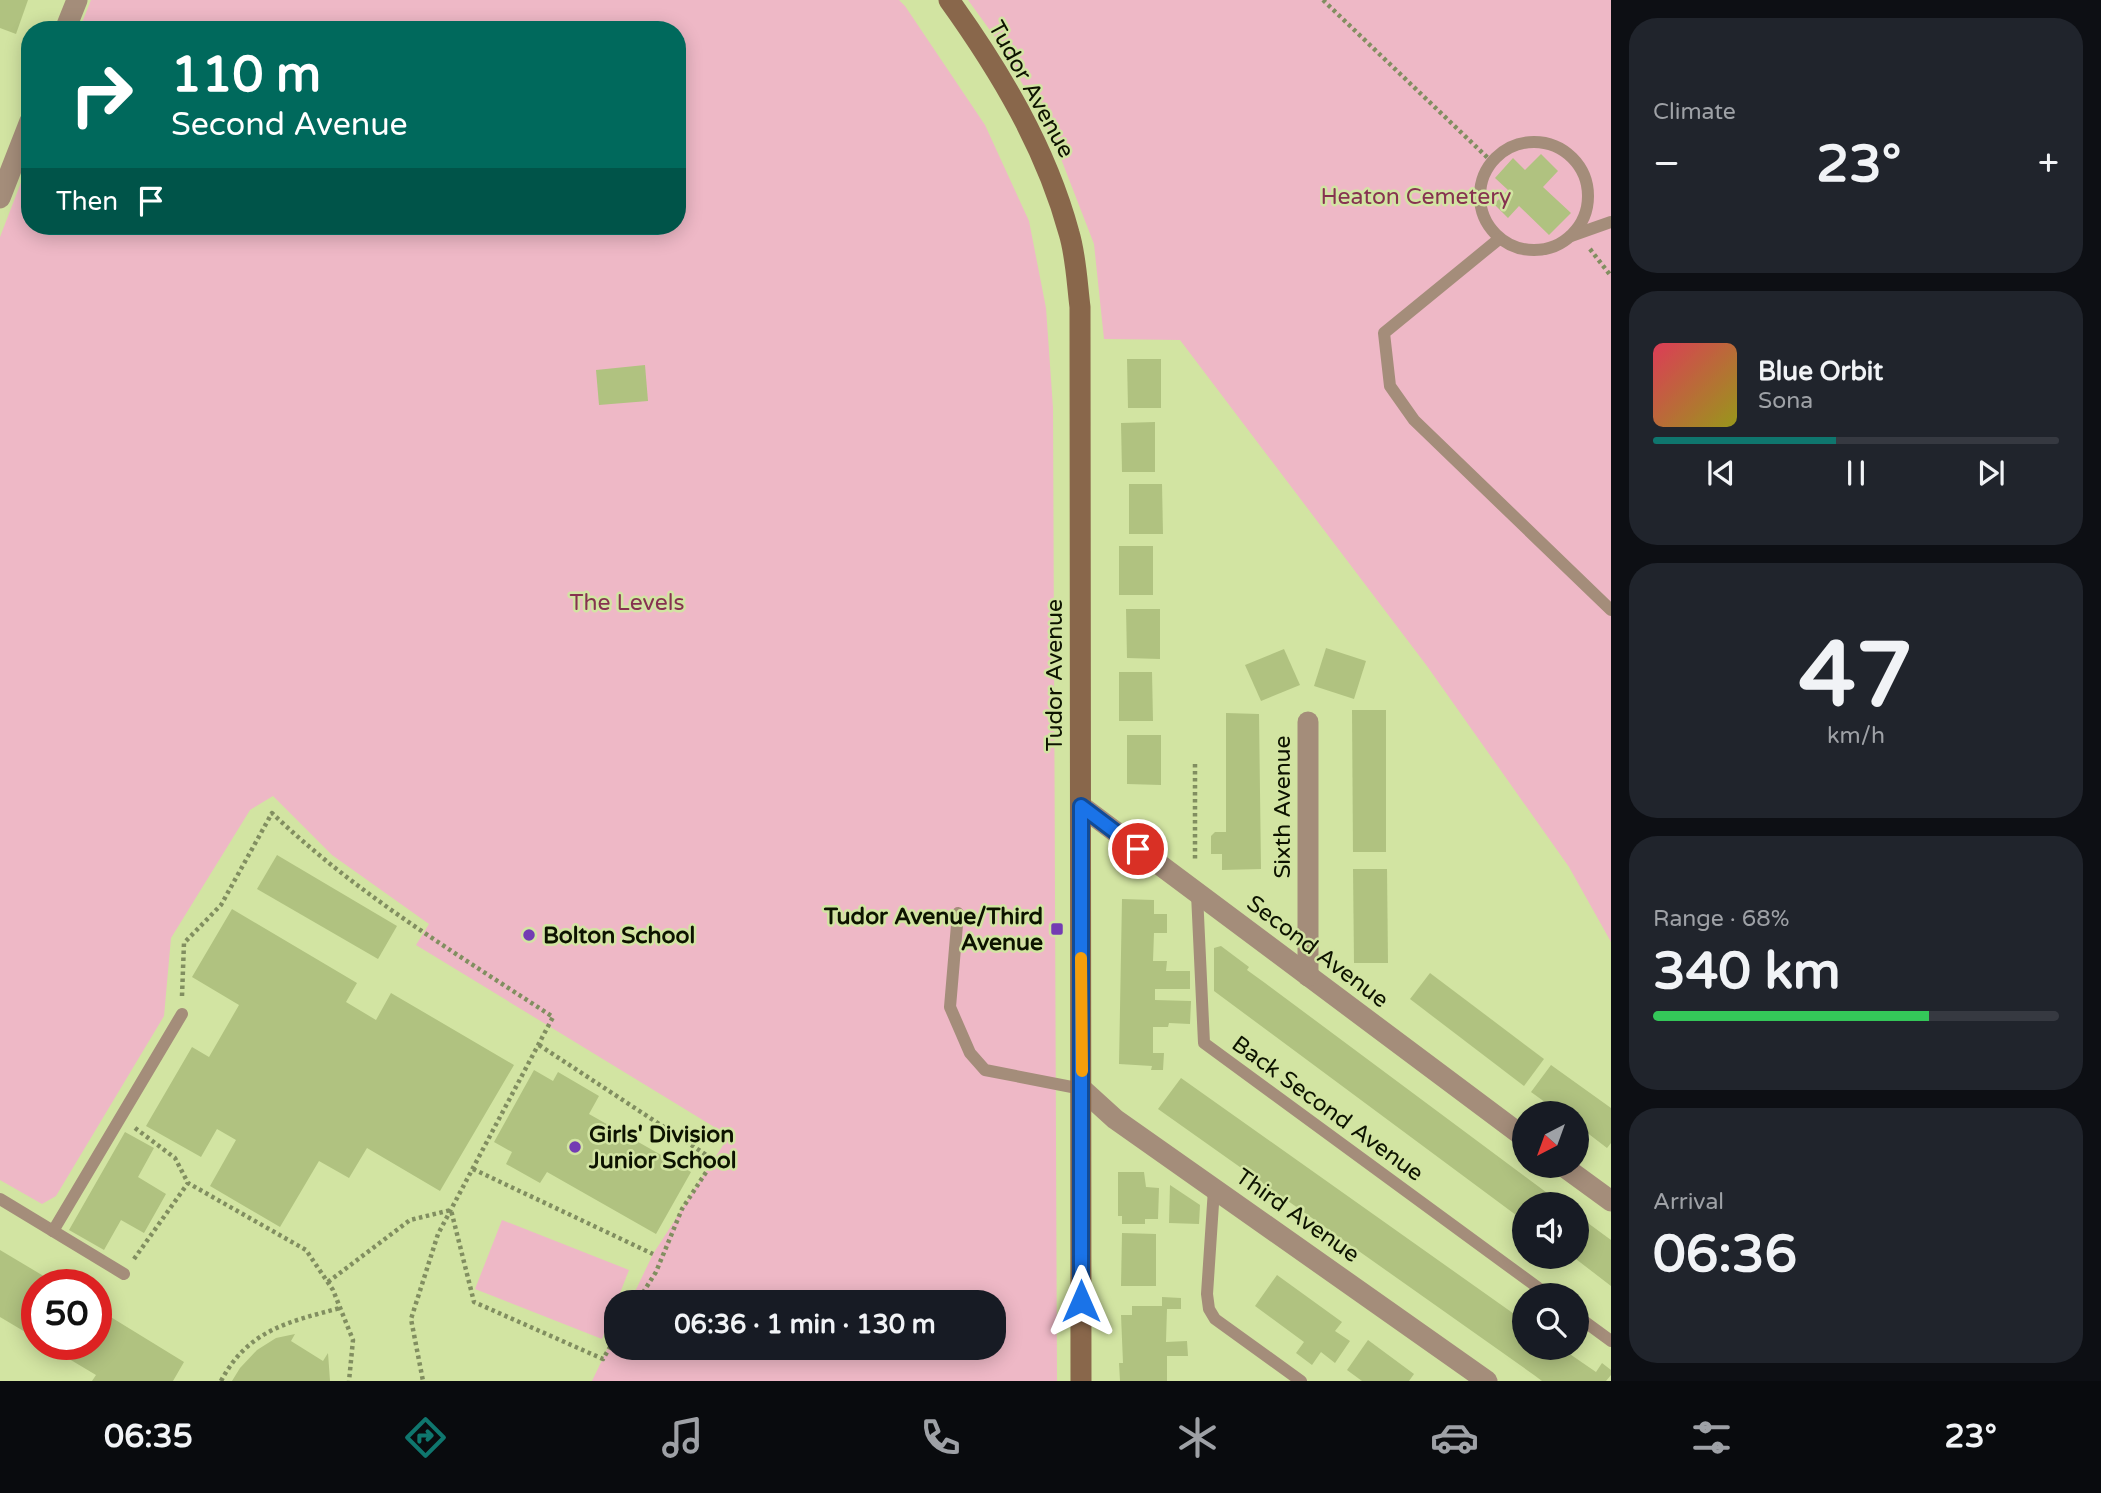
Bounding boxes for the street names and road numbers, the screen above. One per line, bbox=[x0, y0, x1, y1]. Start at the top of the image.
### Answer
street label: Tudor Avenue bbox=[982, 16, 1080, 163]
street label: Tudor Avenue bbox=[1041, 599, 1069, 751]
street label: Sixth Avenue bbox=[1269, 735, 1297, 879]
street label: Second Avenue bbox=[1241, 889, 1394, 1014]
street label: Back Second Avenue bbox=[1226, 1030, 1429, 1188]
street label: Third Avenue bbox=[1230, 1163, 1365, 1269]

